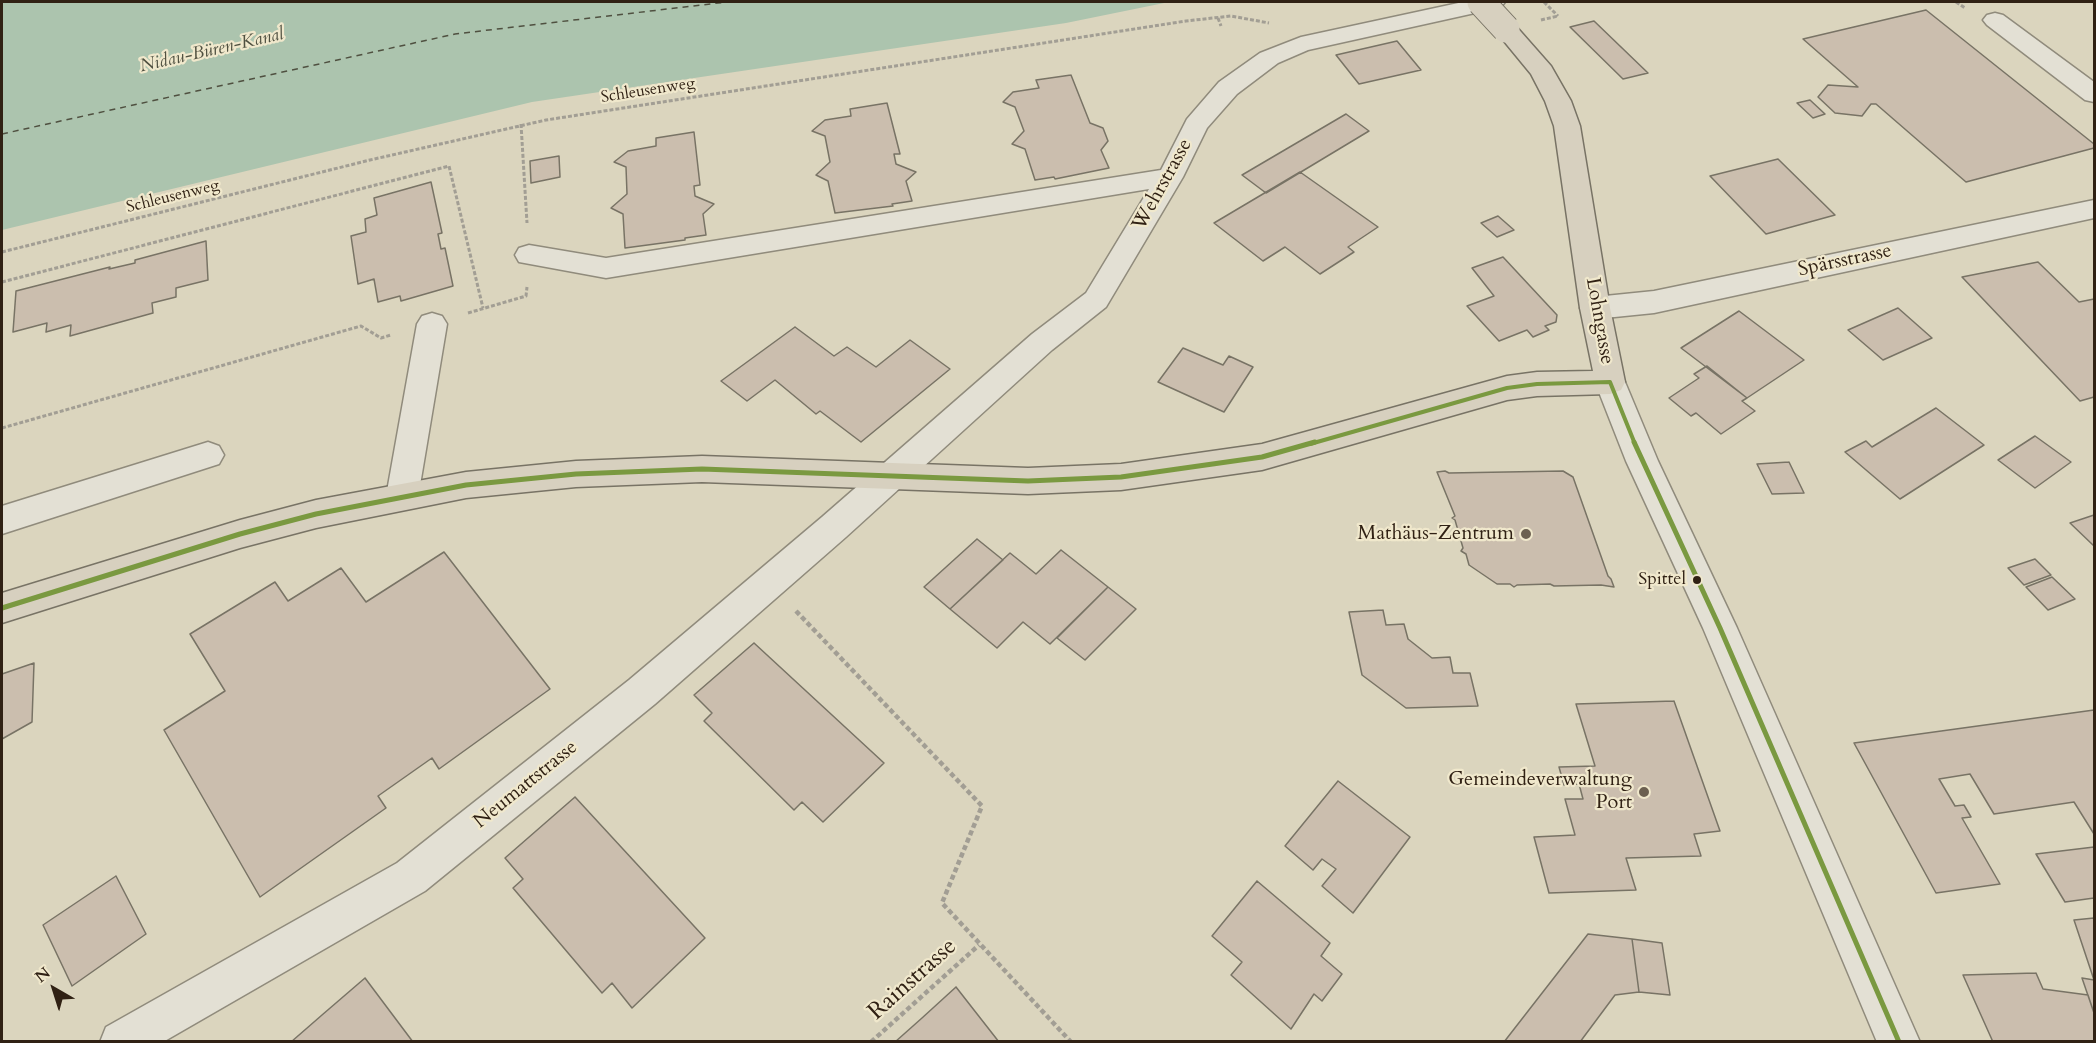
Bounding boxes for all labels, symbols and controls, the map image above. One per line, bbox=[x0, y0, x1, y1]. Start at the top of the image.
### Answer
water label: Nidau-Büren-Kanal bbox=[138, 24, 286, 78]
street label: Schleusenweg bbox=[600, 74, 696, 108]
street label: Wehrstrasse bbox=[1128, 135, 1198, 235]
street label: Schleusenweg bbox=[125, 176, 221, 218]
street label: Spärsstrasse bbox=[1796, 239, 1894, 283]
street label: Lohngasse bbox=[1580, 276, 1618, 366]
place label: Mathäus-Zentrum bbox=[1358, 522, 1514, 546]
marker: Mathäus-Zentrum bbox=[1519, 527, 1533, 541]
place label: Spittel bbox=[1638, 569, 1686, 591]
marker: Spittel bbox=[1691, 574, 1703, 586]
street label: Neumattstrasse bbox=[469, 736, 583, 834]
place label: Gemeindeverwaltung Port bbox=[1448, 768, 1632, 815]
marker: Gemeindeverwaltung Port bbox=[1637, 785, 1651, 799]
street label: Rainstrasse bbox=[863, 933, 963, 1027]
north arrow bbox=[24, 959, 84, 1019]
text: N bbox=[30, 962, 55, 988]

